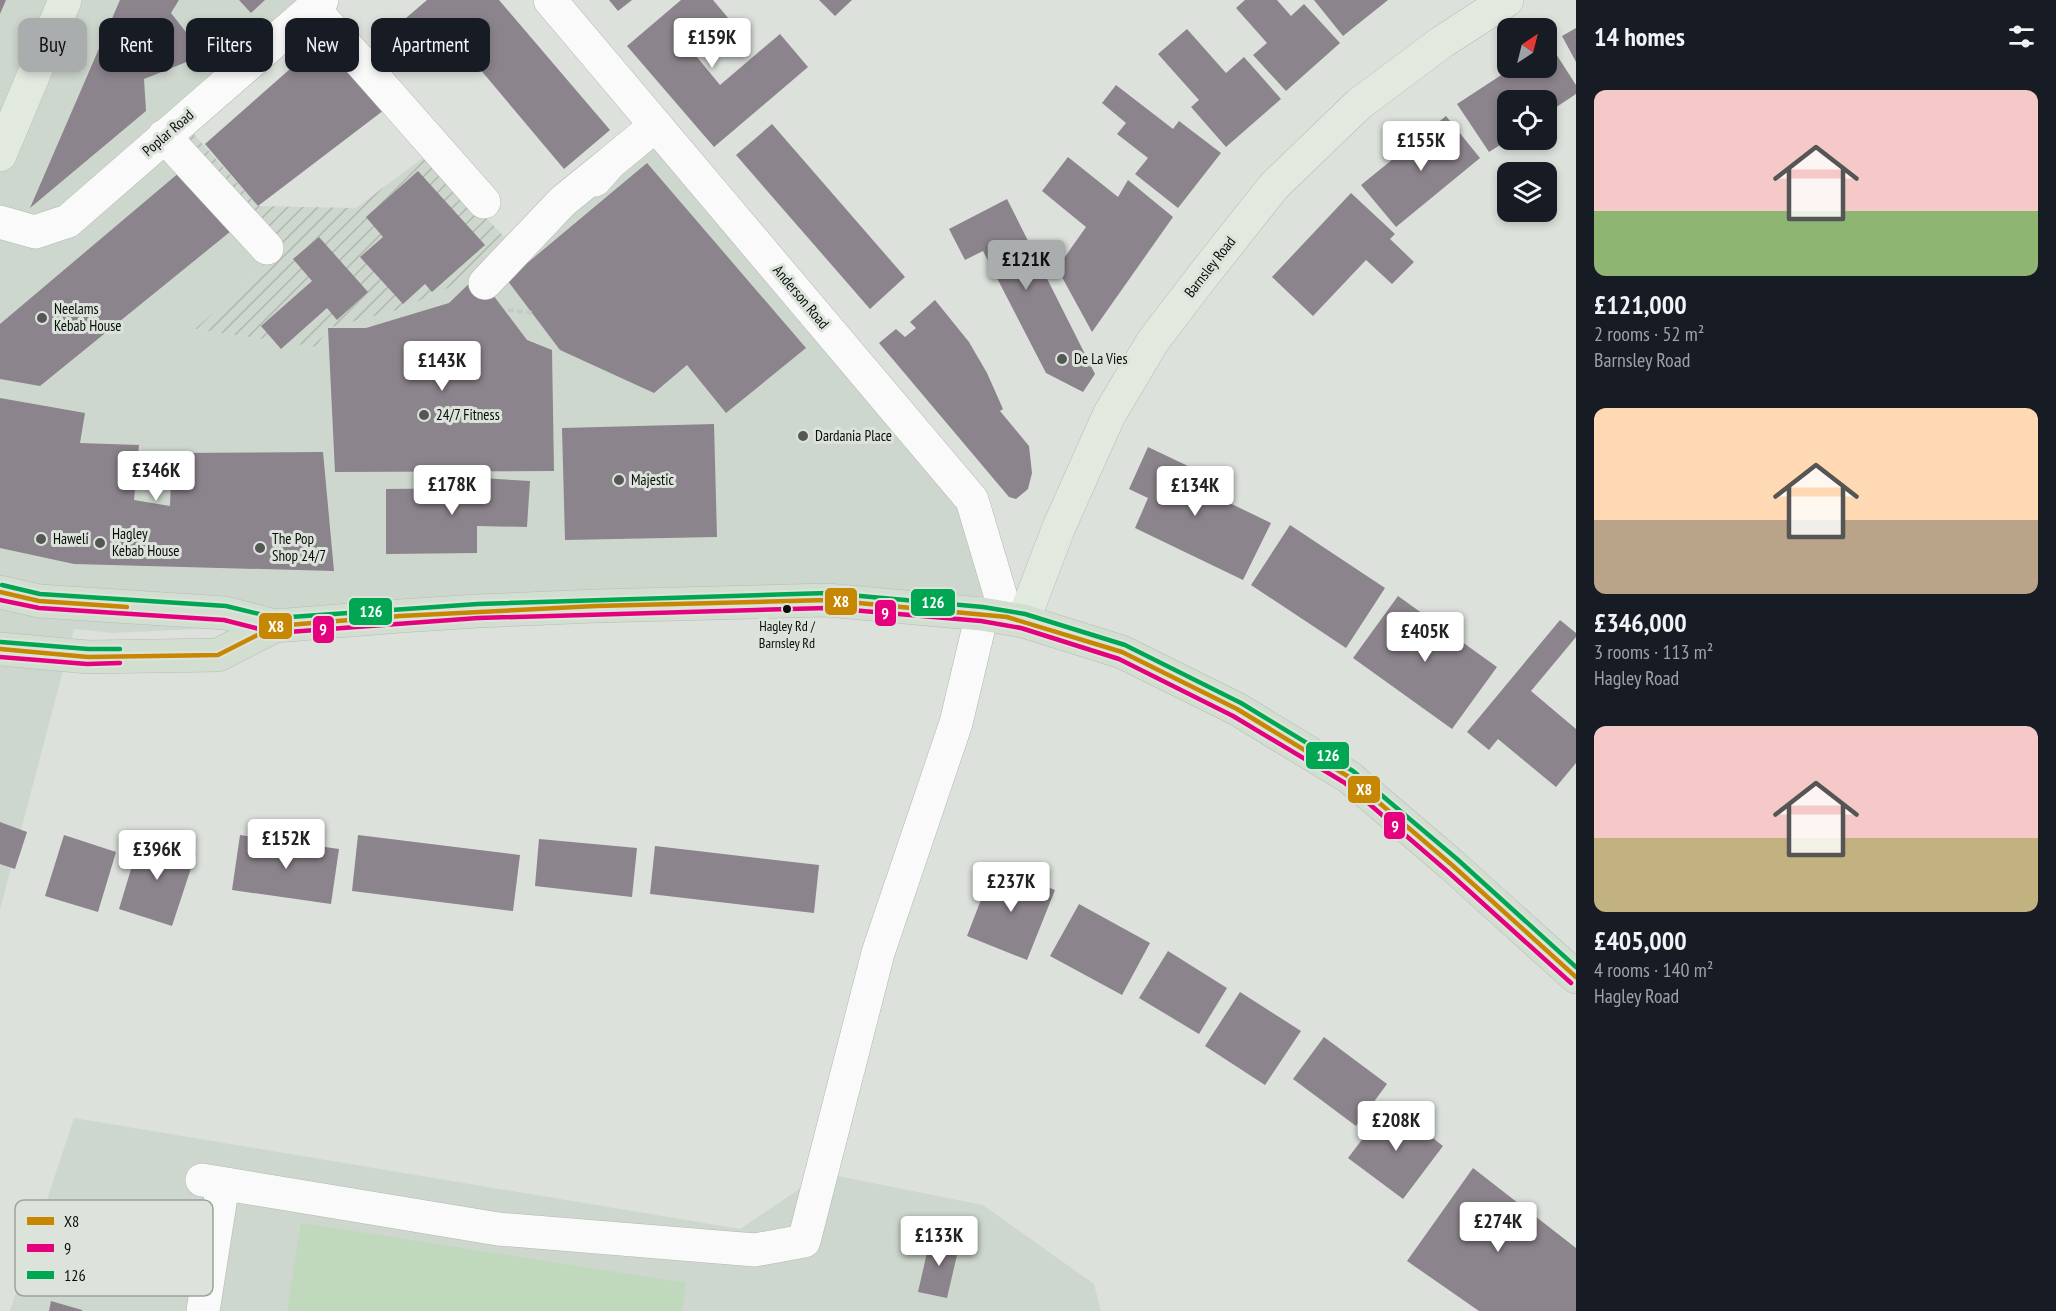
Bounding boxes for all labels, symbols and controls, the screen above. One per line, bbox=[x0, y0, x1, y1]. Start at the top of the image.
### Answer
chip: Buy bbox=[18, 18, 87, 72]
chip: Rent bbox=[99, 18, 174, 72]
chip: Filters bbox=[186, 18, 273, 72]
chip: New bbox=[285, 18, 359, 72]
chip: Apartment bbox=[371, 18, 490, 72]
pin: £159K bbox=[670, 18, 754, 69]
north arrow bbox=[1497, 18, 1557, 78]
map controls bbox=[1497, 18, 1557, 222]
text: 14 homes bbox=[1594, 20, 1685, 53]
icon: filters bbox=[2005, 20, 2038, 53]
text: £159K bbox=[688, 24, 736, 50]
button: locate bbox=[1497, 90, 1557, 150]
street label: Poplar Road bbox=[138, 105, 197, 160]
pin: £155K bbox=[1379, 121, 1463, 172]
text: £155K bbox=[1397, 127, 1445, 153]
icon: home bbox=[1762, 129, 1870, 237]
button: layers bbox=[1497, 162, 1557, 222]
street label: Barnsley Road bbox=[1180, 232, 1239, 301]
pin: £121K bbox=[984, 240, 1068, 291]
text: £121K bbox=[1002, 246, 1050, 272]
street label: Anderson Road bbox=[769, 261, 834, 332]
text: £121,000 bbox=[1594, 288, 1687, 321]
place label: Neelams Kebab House bbox=[54, 299, 122, 335]
marker: Neelams Kebab House bbox=[35, 311, 49, 325]
text: 2 rooms · 52 m² bbox=[1594, 321, 1704, 347]
pin: £143K bbox=[400, 341, 484, 392]
text: £143K bbox=[418, 347, 466, 373]
text: Barnsley Road bbox=[1594, 347, 1690, 373]
place label: De La Vies bbox=[1074, 349, 1128, 368]
marker: De La Vies bbox=[1055, 352, 1069, 366]
place label: 24/7 Fitness bbox=[436, 405, 500, 424]
marker: 24/7 Fitness bbox=[417, 408, 431, 422]
place label: Dardania Place bbox=[815, 426, 892, 445]
marker: Dardania Place bbox=[796, 429, 810, 443]
icon: home bbox=[1762, 447, 1870, 555]
pin: £346K bbox=[114, 451, 198, 502]
text: £346K bbox=[132, 457, 180, 483]
pin: £178K bbox=[410, 465, 494, 516]
pin: £134K bbox=[1153, 466, 1237, 517]
place label: Majestic bbox=[631, 470, 674, 489]
text: £178K bbox=[428, 471, 476, 497]
text: £134K bbox=[1171, 472, 1219, 498]
marker: Majestic bbox=[612, 473, 626, 487]
place label: Hagley Kebab House bbox=[112, 524, 180, 560]
place label: Haweli bbox=[53, 529, 89, 548]
place label: The Pop Shop 24/7 bbox=[272, 529, 326, 565]
marker: Haweli bbox=[34, 532, 48, 546]
marker: Hagley Kebab House bbox=[93, 536, 107, 550]
marker: The Pop Shop 24/7 bbox=[253, 541, 267, 555]
line badge: X8 bbox=[824, 587, 858, 616]
line badge: 126 bbox=[910, 588, 956, 617]
text: X8 bbox=[833, 591, 849, 611]
text: 126 bbox=[922, 592, 945, 612]
line badge: 126 bbox=[348, 597, 393, 626]
line badge: 9 bbox=[874, 599, 897, 627]
text: 126 bbox=[360, 601, 383, 621]
marker: Hagley Rd / Barnsley Rd bbox=[781, 603, 793, 615]
text: 9 bbox=[881, 603, 889, 623]
text: £346,000 bbox=[1594, 606, 1687, 639]
line badge: X8 bbox=[258, 612, 293, 640]
pin: £405K bbox=[1383, 612, 1467, 663]
line badge: 9 bbox=[312, 615, 335, 644]
text: X8 bbox=[268, 616, 284, 636]
place label: Hagley Rd / Barnsley Rd bbox=[759, 617, 816, 652]
text: £405K bbox=[1401, 618, 1449, 644]
text: 9 bbox=[319, 619, 327, 639]
text: 3 rooms · 113 m² bbox=[1594, 639, 1713, 665]
text: Hagley Road bbox=[1594, 665, 1679, 691]
line badge: 126 bbox=[1305, 741, 1350, 770]
text: 126 bbox=[1317, 745, 1340, 765]
icon: home bbox=[1762, 765, 1870, 873]
line badge: X8 bbox=[1347, 775, 1381, 804]
text: X8 bbox=[1356, 779, 1372, 799]
line badge: 9 bbox=[1383, 811, 1406, 840]
text: 9 bbox=[1391, 816, 1399, 836]
pin: £152K bbox=[244, 819, 328, 870]
text: £152K bbox=[262, 825, 310, 851]
pin: £396K bbox=[115, 830, 199, 881]
text: £396K bbox=[133, 836, 181, 862]
pin: £237K bbox=[969, 862, 1053, 913]
text: £237K bbox=[987, 868, 1035, 894]
text: £405,000 bbox=[1594, 924, 1687, 957]
text: 4 rooms · 140 m² bbox=[1594, 957, 1713, 983]
text: Hagley Road bbox=[1594, 983, 1679, 1009]
pin: £208K bbox=[1354, 1101, 1438, 1152]
text: £208K bbox=[1372, 1107, 1420, 1133]
legend bbox=[15, 1200, 213, 1296]
pin: £274K bbox=[1456, 1202, 1540, 1253]
text: £274K bbox=[1474, 1208, 1522, 1234]
text: X8 bbox=[64, 1211, 79, 1231]
pin: £133K bbox=[897, 1216, 981, 1267]
text: £133K bbox=[915, 1222, 963, 1248]
text: 9 bbox=[64, 1238, 71, 1258]
text: 126 bbox=[64, 1265, 86, 1285]

